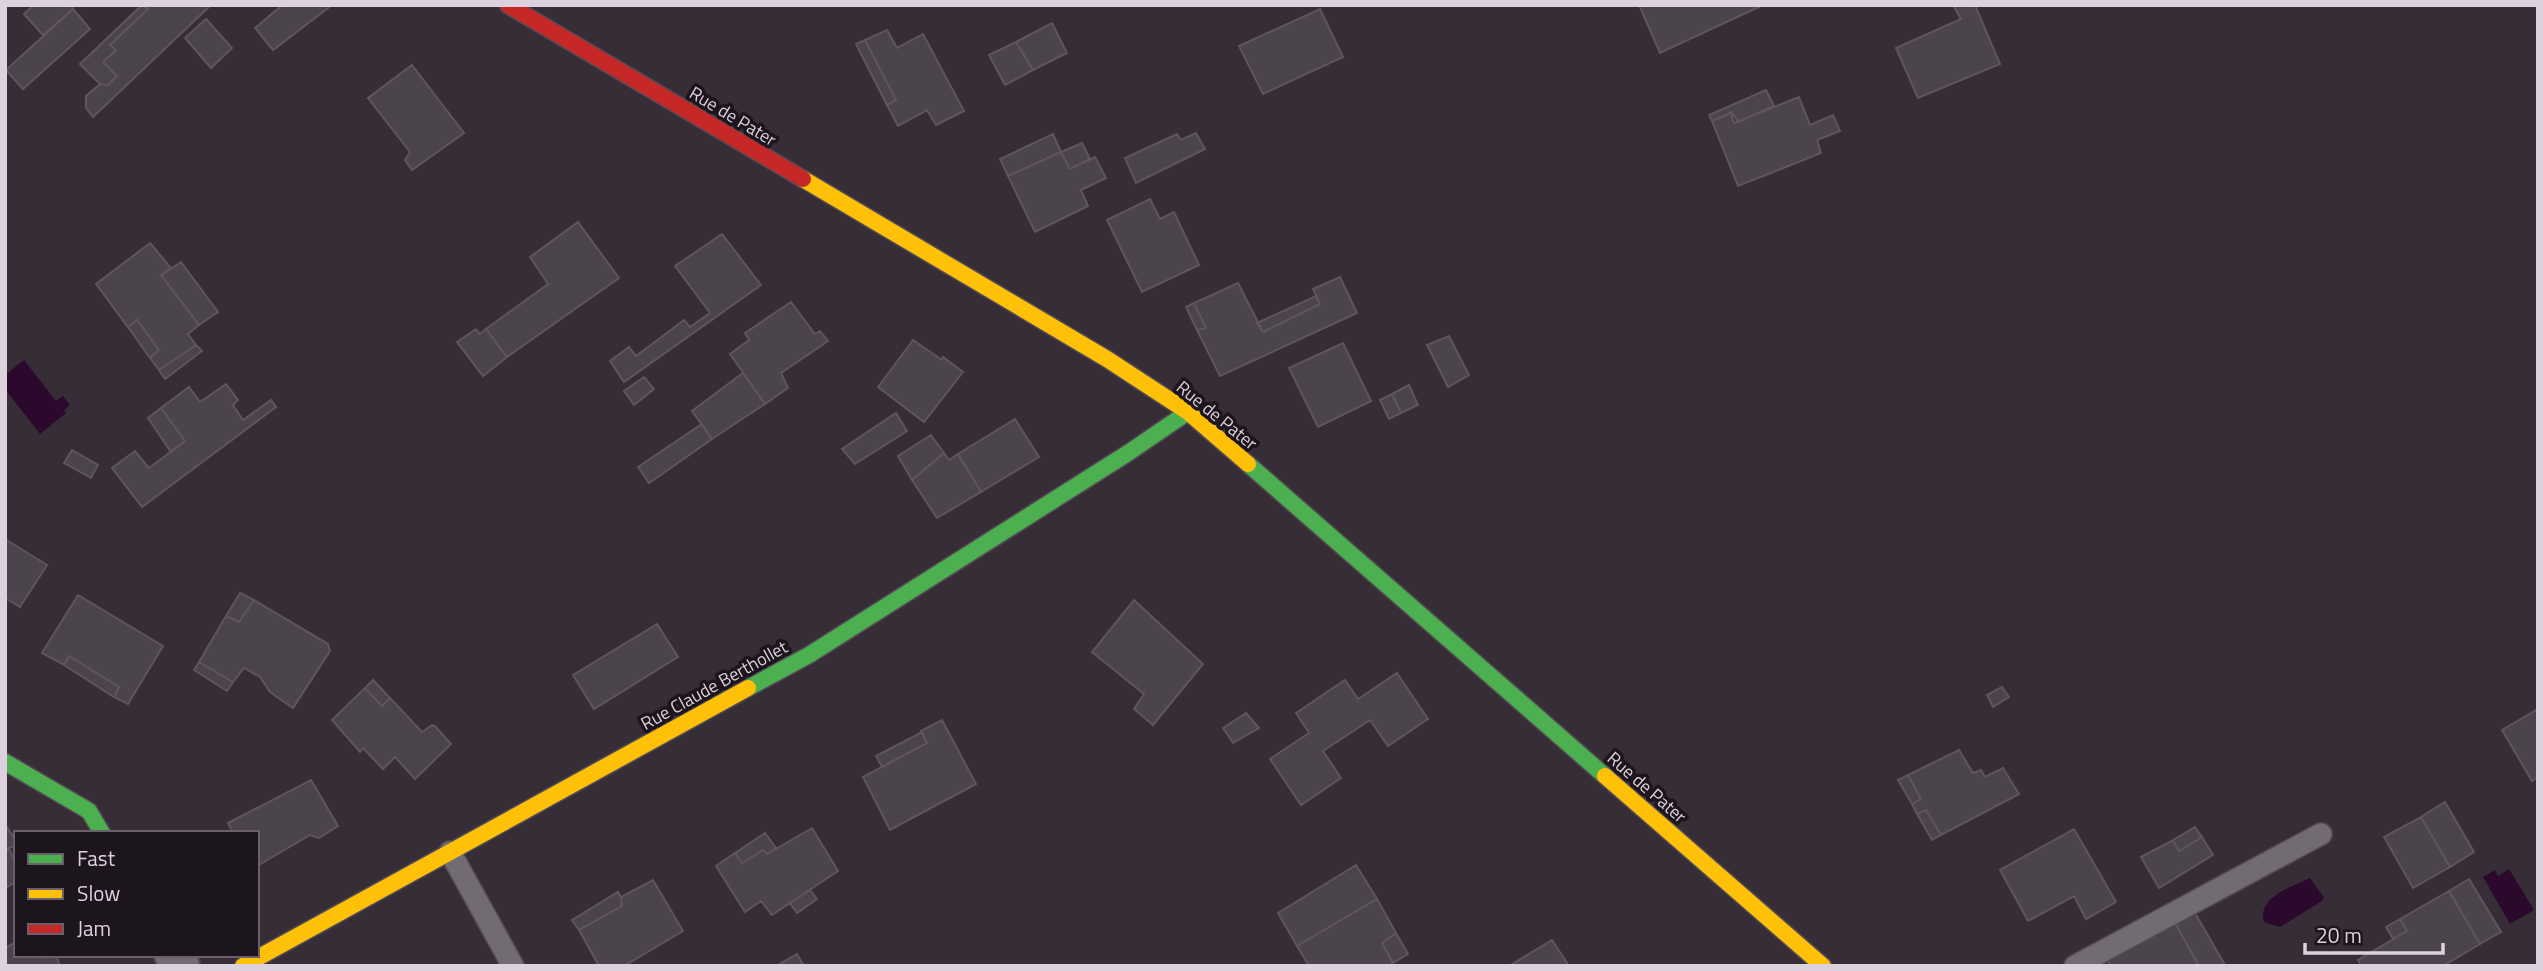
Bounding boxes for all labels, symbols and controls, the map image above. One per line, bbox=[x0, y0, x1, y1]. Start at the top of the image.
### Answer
street label: Rue de Pater bbox=[684, 79, 782, 153]
street label: Rue de Pater bbox=[1171, 374, 1263, 456]
street label: Rue Claude Berthollet bbox=[636, 633, 793, 737]
street label: Rue de Pater bbox=[1601, 745, 1693, 829]
legend bbox=[14, 831, 259, 957]
text: Fast bbox=[77, 842, 116, 874]
text: Slow bbox=[77, 877, 120, 909]
text: Jam bbox=[77, 912, 111, 944]
scale bar bbox=[2305, 912, 2443, 956]
text: 20 m bbox=[2316, 919, 2362, 951]

